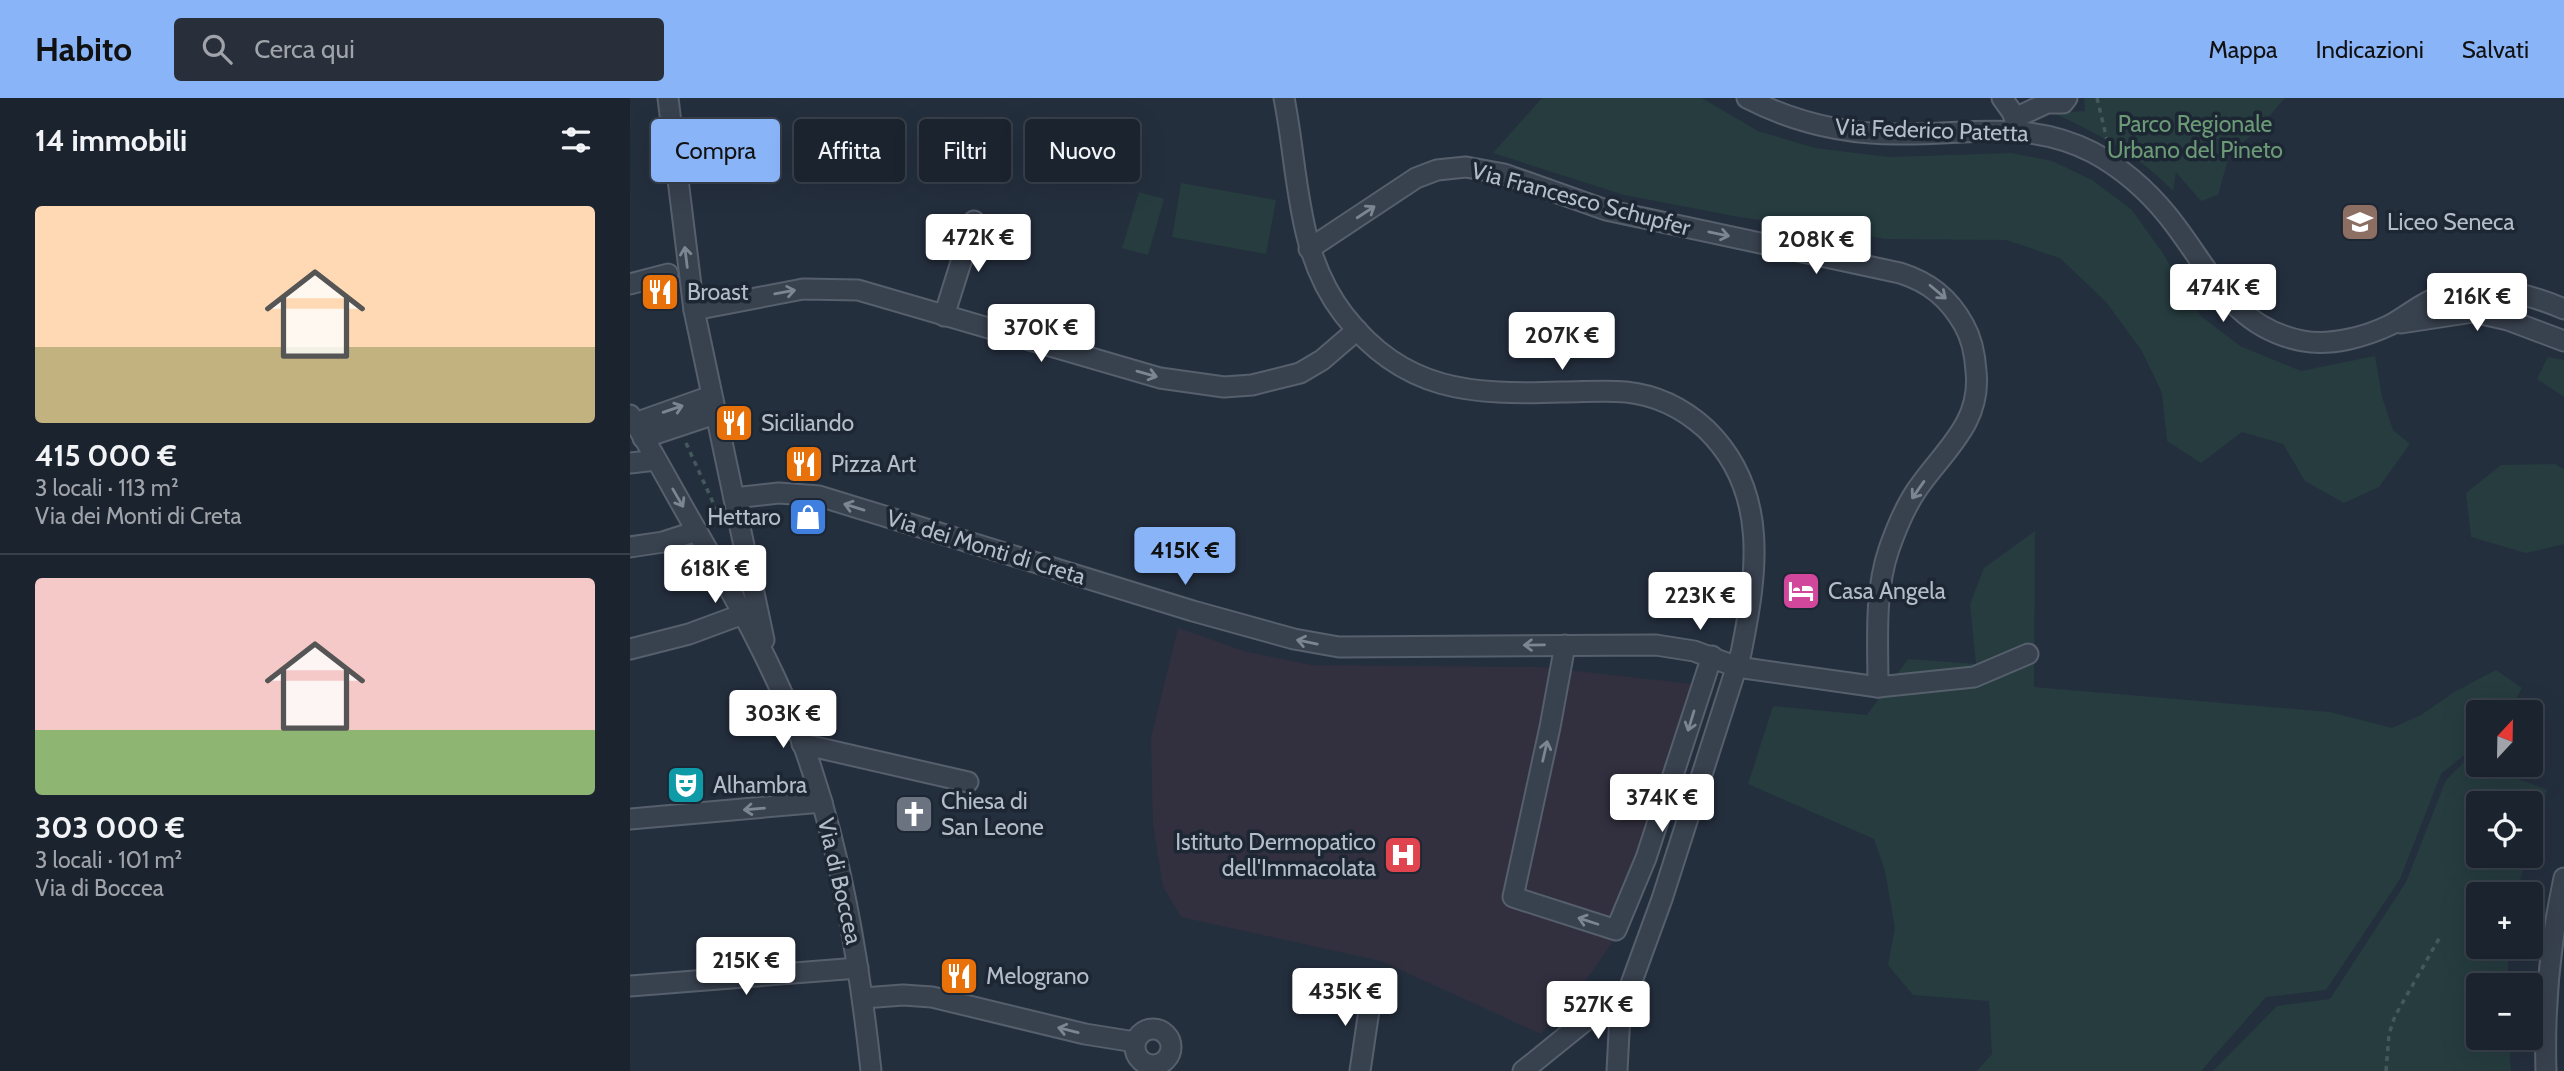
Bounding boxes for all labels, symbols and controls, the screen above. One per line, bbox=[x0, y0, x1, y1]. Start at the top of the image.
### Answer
search box bbox=[174, 18, 664, 81]
text: Habito bbox=[35, 29, 132, 69]
icon: search bbox=[198, 30, 236, 68]
text: Cerca qui bbox=[254, 33, 355, 65]
text: Mappa bbox=[2208, 35, 2278, 64]
text: Indicazioni bbox=[2316, 35, 2424, 64]
text: Salvati bbox=[2462, 35, 2529, 64]
park label: Parco Regionale Urbano del Pineto bbox=[2107, 110, 2283, 164]
street label: Via Federico Patetta bbox=[1835, 113, 2029, 147]
chip: Compra bbox=[651, 119, 780, 182]
chip: Affitta bbox=[794, 119, 905, 182]
chip: Filtri bbox=[919, 119, 1011, 182]
chip: Nuovo bbox=[1025, 119, 1140, 182]
icon: filters bbox=[557, 121, 595, 159]
text: 14 immobili bbox=[35, 122, 187, 159]
street label: Via Francesco Schupfer bbox=[1469, 156, 1694, 242]
school or university icon: Liceo Seneca bbox=[2339, 201, 2381, 243]
one-way arrow bbox=[1356, 204, 1376, 218]
place label: Liceo Seneca bbox=[2387, 208, 2515, 236]
pin: 472K € bbox=[921, 214, 1035, 274]
pin: 208K € bbox=[1759, 216, 1873, 276]
text: 472K € bbox=[942, 223, 1014, 251]
text: 208K € bbox=[1778, 225, 1854, 253]
one-way arrow bbox=[1707, 228, 1730, 242]
one-way arrow bbox=[679, 246, 692, 269]
icon: home bbox=[252, 251, 378, 377]
pin: 474K € bbox=[2166, 264, 2280, 324]
restaurant icon: Broast bbox=[639, 271, 681, 313]
text: 474K € bbox=[2186, 273, 2260, 301]
pin: 216K € bbox=[2420, 274, 2534, 333]
place label: Broast bbox=[687, 278, 749, 306]
text: 216K € bbox=[2443, 282, 2511, 310]
one-way arrow bbox=[1928, 284, 1946, 300]
one-way arrow bbox=[773, 285, 796, 298]
pin: 370K € bbox=[984, 304, 1098, 364]
text: 370K € bbox=[1004, 313, 1078, 341]
pin: 207K € bbox=[1505, 313, 1619, 372]
text: 207K € bbox=[1525, 321, 1599, 349]
one-way arrow bbox=[1135, 369, 1157, 382]
one-way arrow bbox=[662, 402, 684, 415]
restaurant icon: Siciliando bbox=[713, 402, 755, 444]
place label: Siciliando bbox=[761, 409, 854, 437]
text: 415 000 € bbox=[35, 437, 177, 474]
restaurant icon: Pizza Art bbox=[783, 443, 825, 485]
place label: Pizza Art bbox=[831, 450, 916, 478]
text: 3 locali · 113 m² bbox=[35, 474, 179, 502]
one-way arrow bbox=[1911, 479, 1925, 499]
one-way arrow bbox=[671, 488, 685, 508]
shop icon: Hettaro bbox=[787, 496, 829, 538]
one-way arrow bbox=[844, 499, 866, 512]
text: Via dei Monti di Creta bbox=[35, 502, 242, 530]
place label: Hettaro bbox=[707, 503, 781, 531]
street label: Via dei Monti di Creta bbox=[883, 503, 1089, 591]
pin: 415K € bbox=[1128, 528, 1242, 587]
text: 415K € bbox=[1150, 536, 1220, 564]
pin: 618K € bbox=[658, 546, 772, 605]
text: 618K € bbox=[680, 554, 750, 582]
hotel icon: Casa Angela bbox=[1780, 570, 1822, 612]
pin: 223K € bbox=[1643, 573, 1757, 632]
place label: Casa Angela bbox=[1828, 577, 1946, 605]
text: 223K € bbox=[1664, 581, 1736, 609]
icon: home bbox=[252, 623, 378, 749]
one-way arrow bbox=[1296, 634, 1319, 648]
one-way arrow bbox=[1523, 639, 1546, 652]
pin: 303K € bbox=[726, 690, 840, 750]
text: 303K € bbox=[745, 699, 821, 727]
north arrow bbox=[2466, 700, 2543, 777]
map controls bbox=[2466, 700, 2543, 1050]
one-way arrow bbox=[1684, 710, 1697, 732]
one-way arrow bbox=[1538, 740, 1552, 763]
theatre icon: Alhambra bbox=[665, 764, 707, 806]
place label: Alhambra bbox=[713, 771, 807, 799]
pin: 374K € bbox=[1605, 774, 1719, 834]
text: 374K € bbox=[1626, 783, 1698, 811]
place label: Chiesa di San Leone bbox=[941, 787, 1044, 841]
button: locate bbox=[2466, 791, 2543, 868]
church icon: Chiesa di San Leone bbox=[893, 793, 935, 835]
one-way arrow bbox=[743, 803, 766, 816]
text: 303 000 € bbox=[35, 809, 185, 846]
street label: Via di Boccea bbox=[812, 815, 868, 947]
place label: Istituto Dermopatico dell'Immacolata bbox=[1175, 828, 1376, 882]
hospital icon: Istituto Dermopatico dell'Immacolata bbox=[1382, 834, 1424, 876]
text: 3 locali · 101 m² bbox=[35, 846, 182, 874]
text: Via di Boccea bbox=[35, 874, 164, 902]
button: + bbox=[2466, 882, 2543, 959]
one-way arrow bbox=[1577, 914, 1599, 927]
pin: 215K € bbox=[689, 937, 803, 997]
text: 215K € bbox=[712, 946, 780, 974]
restaurant icon: Melograno bbox=[938, 955, 980, 997]
place label: Melograno bbox=[986, 962, 1089, 990]
pin: 435K € bbox=[1288, 968, 1402, 1028]
button: − bbox=[2466, 973, 2543, 1050]
text: 435K € bbox=[1308, 977, 1382, 1005]
pin: 527K € bbox=[1541, 982, 1655, 1041]
text: 527K € bbox=[1563, 990, 1633, 1018]
one-way arrow bbox=[1057, 1023, 1080, 1036]

